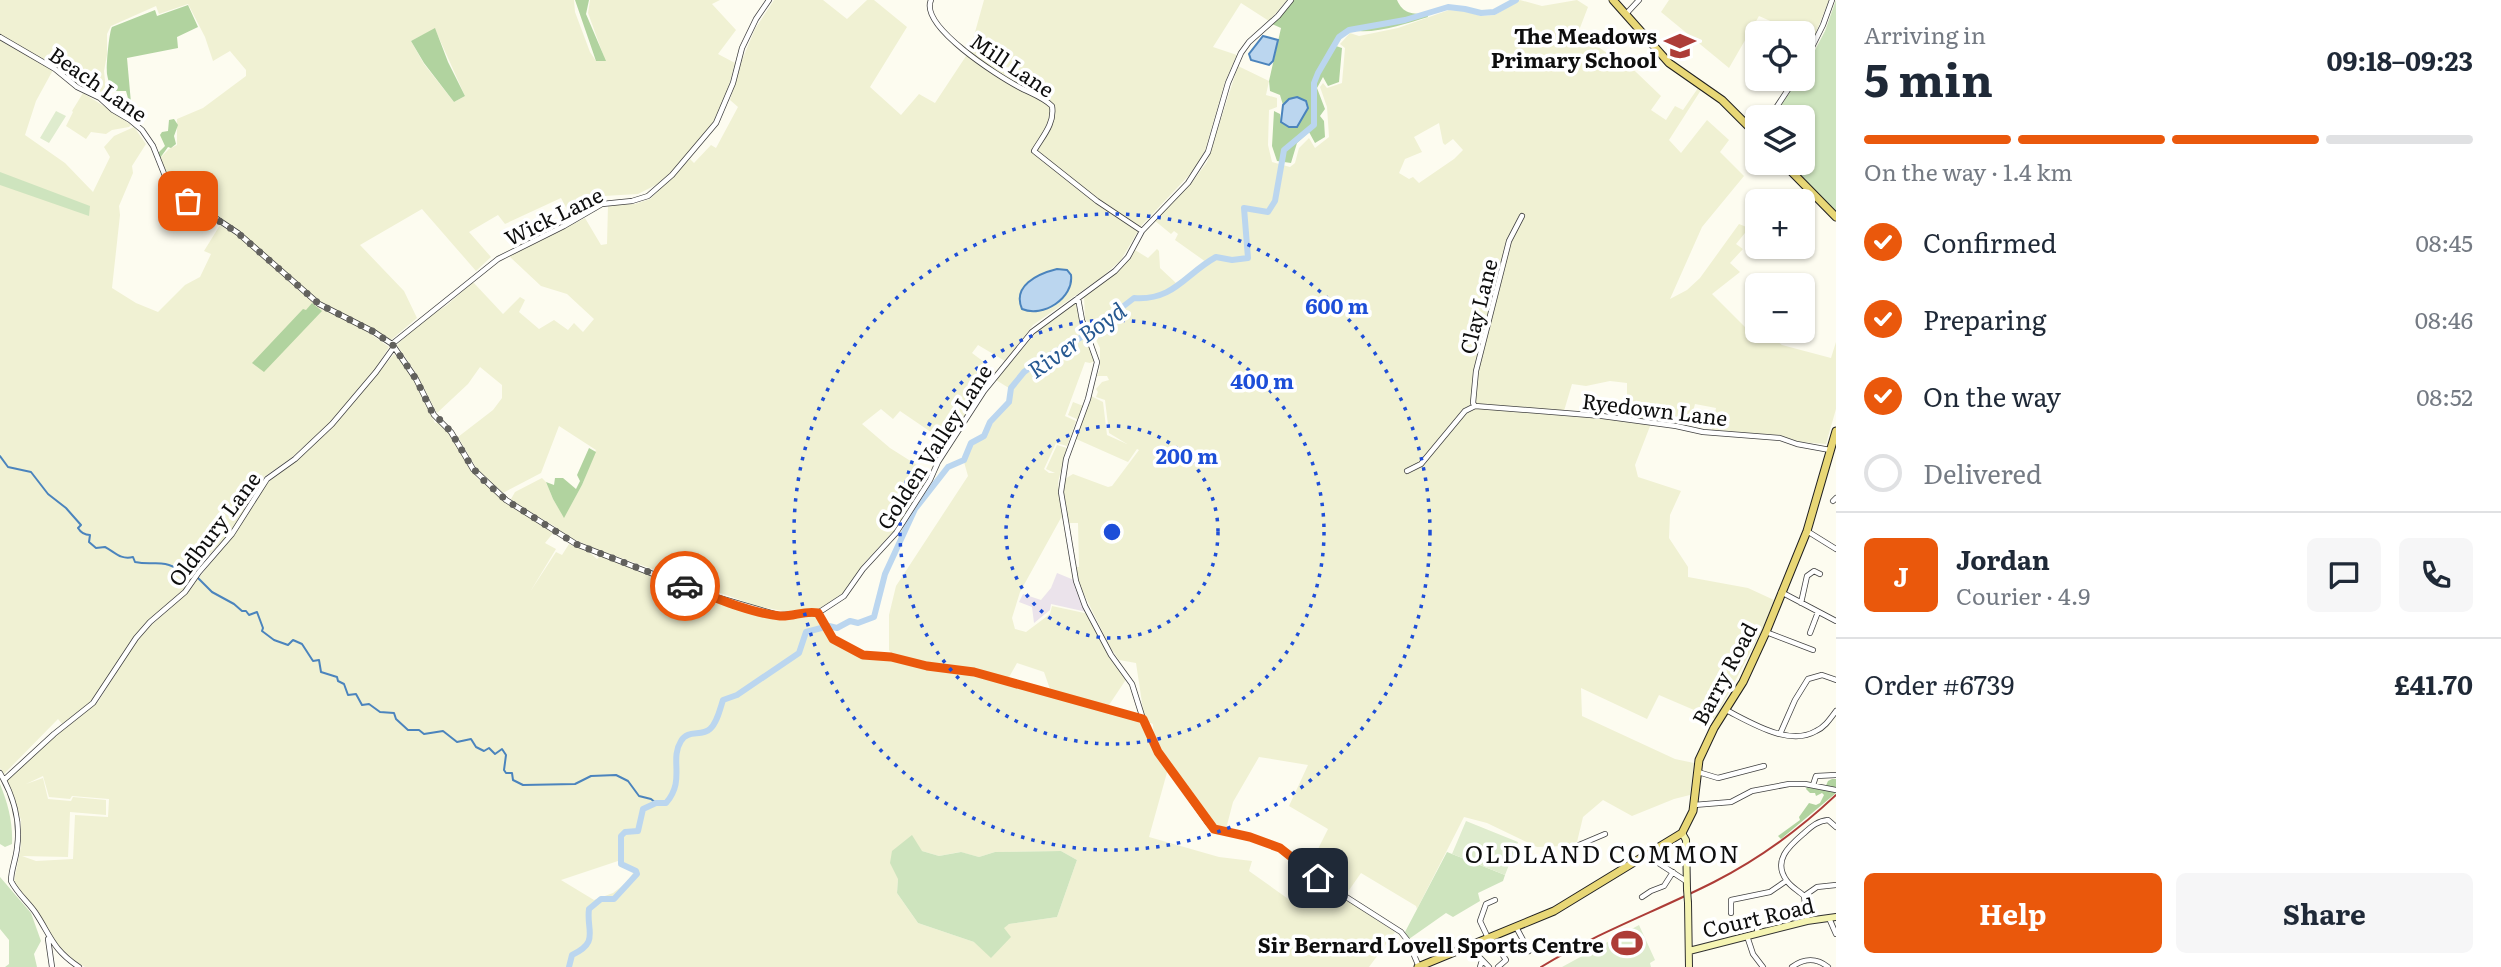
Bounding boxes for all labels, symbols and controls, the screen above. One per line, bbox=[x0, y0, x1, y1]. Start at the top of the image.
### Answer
text: Arriving in bbox=[1864, 17, 1986, 51]
place label: The Meadows Primary School bbox=[1491, 19, 1657, 74]
map controls bbox=[1745, 21, 1815, 343]
button: locate bbox=[1745, 21, 1815, 91]
street label: Mill Lane bbox=[965, 25, 1061, 104]
school or university icon: The Meadows Primary School bbox=[1663, 29, 1697, 63]
street label: Beach Lane bbox=[44, 38, 154, 128]
text: 09:18–09:23 bbox=[2326, 40, 2473, 79]
text: 5 min bbox=[1864, 43, 1993, 111]
button: layers bbox=[1745, 105, 1815, 175]
text: On the way · 1.4 km bbox=[1864, 154, 2073, 188]
pin bbox=[158, 171, 218, 231]
street label: Wick Lane bbox=[499, 178, 608, 252]
icon: bag bbox=[169, 182, 207, 220]
button: + bbox=[1745, 189, 1815, 259]
text: Confirmed bbox=[1923, 222, 2057, 261]
icon: check bbox=[1864, 223, 1902, 261]
text: 08:45 bbox=[2415, 225, 2473, 259]
street label: Clay Lane bbox=[1450, 255, 1504, 357]
button: − bbox=[1745, 273, 1815, 343]
text: 600 m bbox=[1305, 289, 1369, 320]
water label: River Boyd bbox=[1020, 292, 1133, 385]
text: Preparing bbox=[1923, 299, 2046, 338]
icon: check bbox=[1864, 300, 1902, 338]
text: 08:46 bbox=[2415, 302, 2473, 336]
street label: Golden Valley Lane bbox=[868, 357, 998, 535]
text: 400 m bbox=[1230, 364, 1294, 395]
text: On the way bbox=[1923, 376, 2061, 415]
icon: check bbox=[1864, 377, 1902, 415]
text: 08:52 bbox=[2416, 379, 2473, 413]
street label: Ryedown Lane bbox=[1581, 384, 1730, 432]
text: 200 m bbox=[1156, 439, 1218, 470]
text: Delivered bbox=[1923, 453, 2042, 492]
street label: Oldbury Lane bbox=[159, 464, 267, 592]
centre of rings bbox=[1100, 520, 1124, 544]
button: chat bbox=[2307, 538, 2381, 612]
button: phone bbox=[2399, 538, 2473, 612]
text: Jordan bbox=[1956, 539, 2050, 578]
courier bbox=[650, 551, 720, 621]
text: J bbox=[1894, 556, 1908, 595]
icon: car bbox=[666, 567, 704, 605]
text: Courier · 4.9 bbox=[1956, 578, 2090, 612]
street label: Barry Road bbox=[1683, 616, 1763, 730]
text: Order #6739 bbox=[1864, 664, 2014, 703]
text: £41.70 bbox=[2394, 664, 2473, 703]
district label: OLDLAND COMMON bbox=[1465, 835, 1741, 870]
pin bbox=[1288, 848, 1348, 908]
icon: home bbox=[1299, 859, 1337, 897]
button: Help bbox=[1864, 873, 2162, 953]
button: Share bbox=[2176, 873, 2473, 953]
street label: Court Road bbox=[1699, 888, 1817, 944]
sports icon: Sir Bernard Lovell Sports Centre bbox=[1610, 926, 1644, 960]
place label: Sir Bernard Lovell Sports Centre bbox=[1258, 928, 1604, 959]

